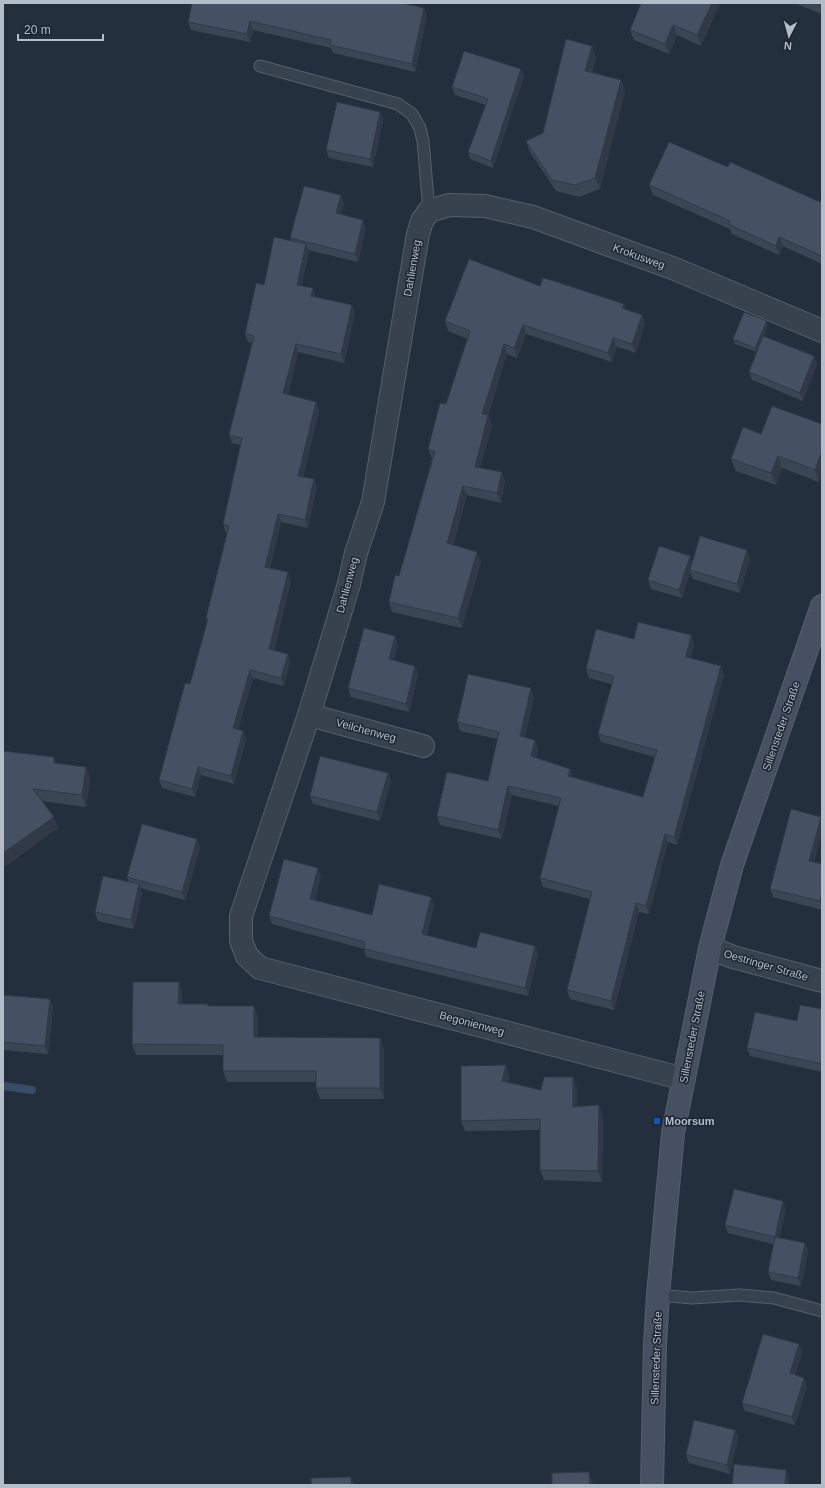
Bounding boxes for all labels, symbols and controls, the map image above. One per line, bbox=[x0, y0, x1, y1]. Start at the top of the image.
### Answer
scale bar bbox=[18, 16, 103, 42]
north arrow bbox=[769, 16, 809, 56]
text: 20 m bbox=[24, 23, 51, 37]
text: N bbox=[783, 40, 793, 52]
street label: Dahlienweg bbox=[401, 239, 423, 297]
street label: Krokusweg bbox=[611, 241, 667, 271]
street label: Dahlienweg bbox=[334, 556, 360, 614]
street label: Sillensteder Straße bbox=[760, 680, 802, 772]
street label: Veilchenweg bbox=[335, 716, 397, 744]
street label: Oestringer Straße bbox=[722, 947, 810, 983]
street label: Sillensteder Straße bbox=[677, 990, 707, 1084]
street label: Begonienweg bbox=[438, 1009, 506, 1037]
place label: Moorsum bbox=[665, 1115, 715, 1127]
marker: Moorsum bbox=[652, 1116, 662, 1126]
street label: Sillensteder Straße bbox=[648, 1311, 664, 1405]

